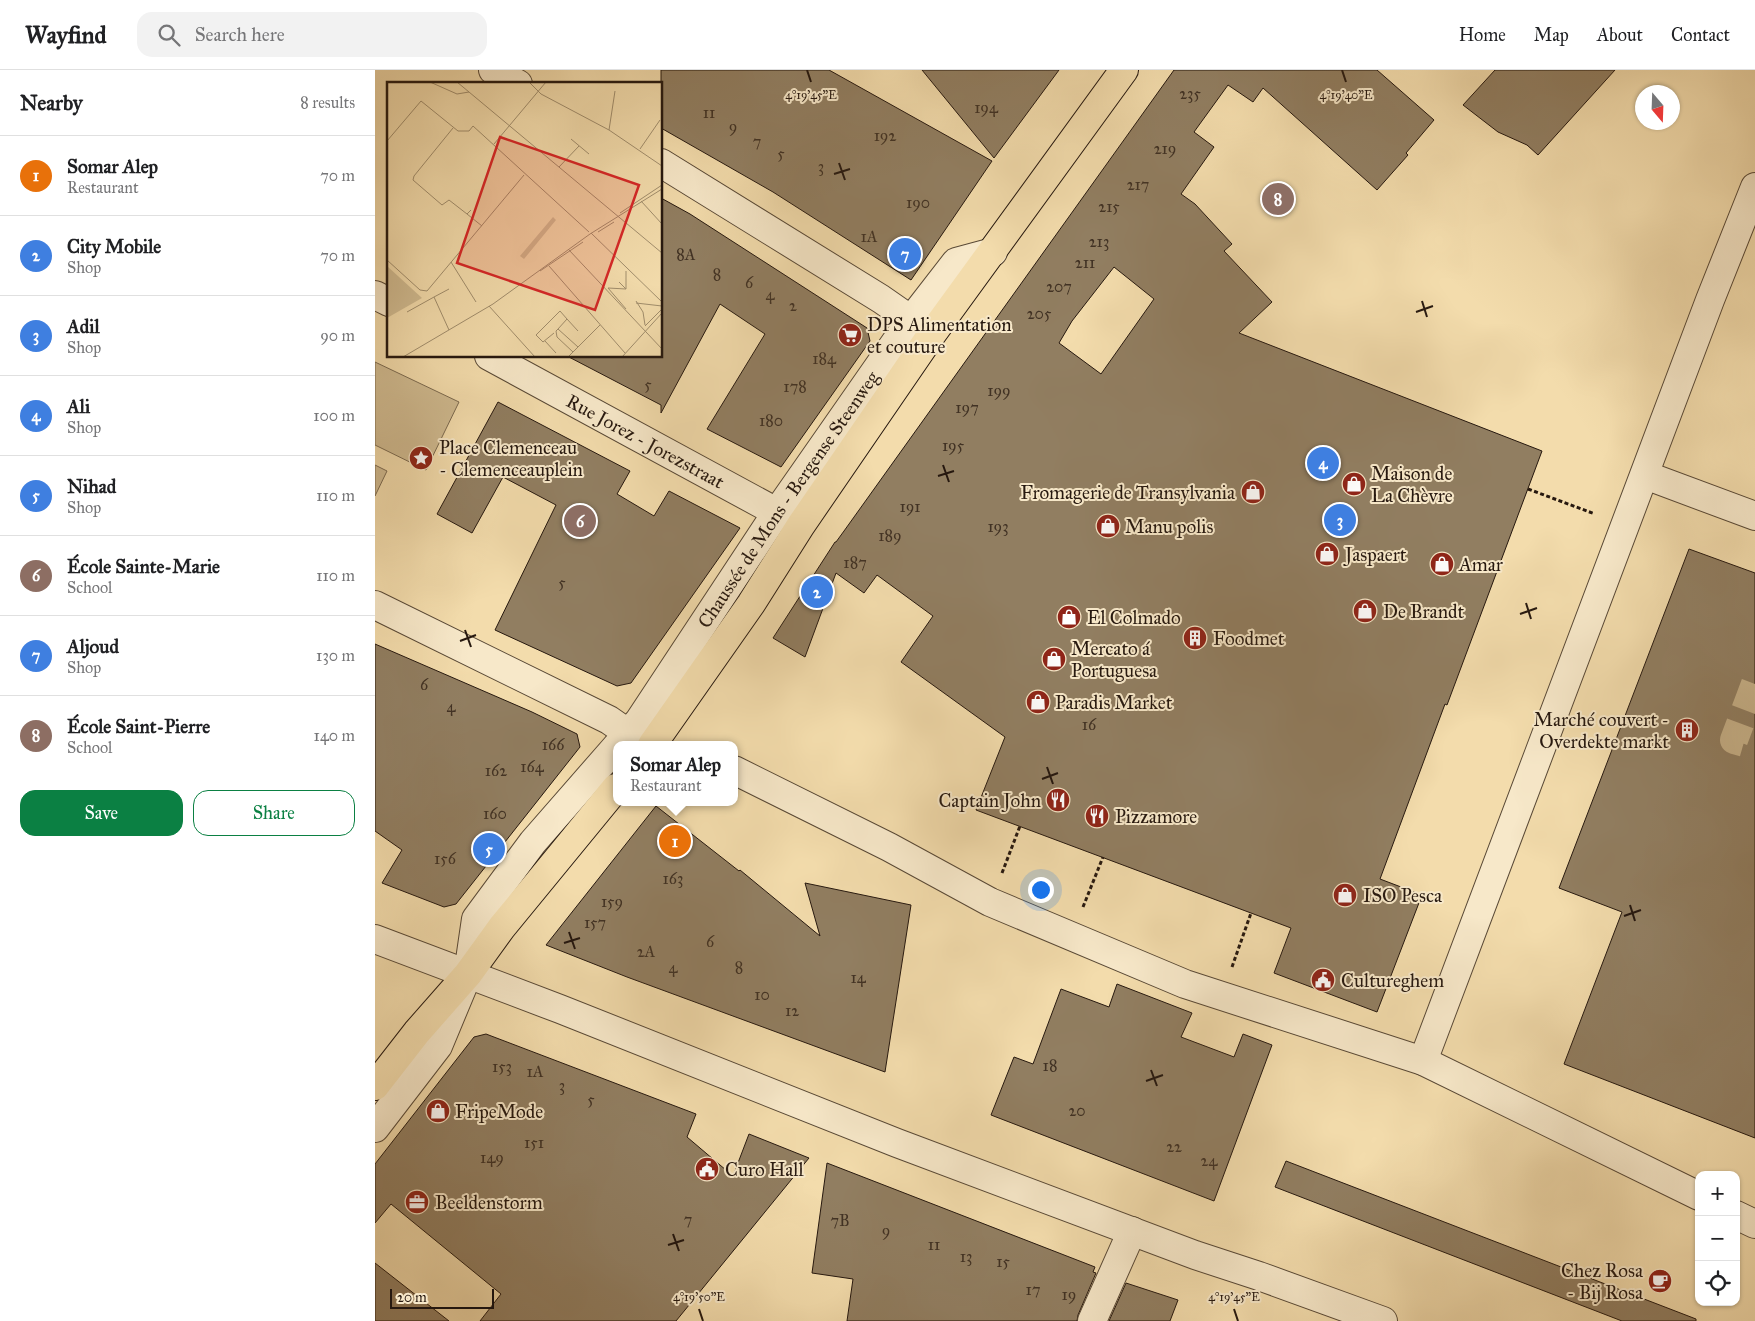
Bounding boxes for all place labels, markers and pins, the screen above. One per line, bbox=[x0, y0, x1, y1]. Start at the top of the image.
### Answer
pin: 8 bbox=[1262, 180, 1294, 218]
pin: 7 bbox=[889, 235, 921, 273]
place label: DPS Alimentation et couture bbox=[867, 313, 1011, 358]
supermarket icon: DPS Alimentation et couture bbox=[837, 322, 863, 348]
place label: Place Clemenceau - Clemenceauplein bbox=[439, 436, 583, 481]
pin: 4 bbox=[1307, 444, 1339, 482]
place icon: Place Clemenceau - Clemenceauplein bbox=[408, 445, 434, 471]
place label: Maison de La Chèvre bbox=[1371, 462, 1453, 507]
shop icon: Maison de La Chèvre bbox=[1341, 471, 1367, 497]
shop icon: Fromagerie de Transylvania bbox=[1240, 479, 1266, 505]
place label: Fromagerie de Transylvania bbox=[1020, 481, 1236, 505]
pin: 3 bbox=[1324, 501, 1356, 539]
pin: 6 bbox=[564, 502, 596, 540]
shop icon: Manu polis bbox=[1095, 513, 1121, 539]
place label: Manu polis bbox=[1125, 515, 1214, 538]
shop icon: Jaspaert bbox=[1314, 541, 1340, 567]
place label: Jaspaert bbox=[1343, 543, 1407, 567]
shop icon: Amar bbox=[1429, 551, 1455, 577]
place label: Amar bbox=[1458, 553, 1504, 576]
pin: 2 bbox=[801, 573, 833, 611]
shop icon: De Brandt bbox=[1352, 598, 1378, 624]
place label: De Brandt bbox=[1383, 600, 1464, 623]
shop icon: El Colmado bbox=[1056, 604, 1082, 630]
place label: El Colmado bbox=[1087, 606, 1181, 629]
building icon: Foodmet bbox=[1182, 625, 1208, 651]
place label: Foodmet bbox=[1213, 627, 1285, 650]
place label: Mercato á Portuguesa bbox=[1071, 637, 1158, 683]
shop icon: Mercato á Portuguesa bbox=[1041, 646, 1067, 672]
shop icon: Paradis Market bbox=[1025, 689, 1051, 715]
place label: Paradis Market bbox=[1055, 691, 1173, 714]
place label: Marché couvert - Overdekte markt bbox=[1533, 708, 1669, 753]
building icon: Marché couvert - Overdekte markt bbox=[1674, 717, 1700, 743]
restaurant icon: Captain John bbox=[1045, 787, 1071, 813]
place label: Captain John bbox=[938, 789, 1041, 813]
restaurant icon: Pizzamore bbox=[1084, 803, 1110, 829]
place label: Pizzamore bbox=[1115, 805, 1197, 828]
pin: 1 bbox=[659, 822, 691, 860]
pin: 5 bbox=[473, 830, 505, 868]
shop icon: ISO Pesca bbox=[1332, 882, 1358, 908]
place label: ISO Pesca bbox=[1363, 884, 1443, 907]
public building icon: Cultureghem bbox=[1310, 967, 1336, 993]
place label: Cultureghem bbox=[1341, 969, 1444, 993]
shop icon: FripeMode bbox=[425, 1098, 451, 1124]
place label: FripeMode bbox=[455, 1100, 543, 1123]
public building icon: Curo Hall bbox=[694, 1156, 720, 1182]
place label: Curo Hall bbox=[725, 1158, 805, 1181]
office icon: Beeldenstorm bbox=[404, 1189, 430, 1215]
place label: Beeldenstorm bbox=[435, 1191, 543, 1214]
place label: Chez Rosa - Bij Rosa bbox=[1561, 1259, 1644, 1304]
cafe icon: Chez Rosa - Bij Rosa bbox=[1647, 1268, 1673, 1294]

